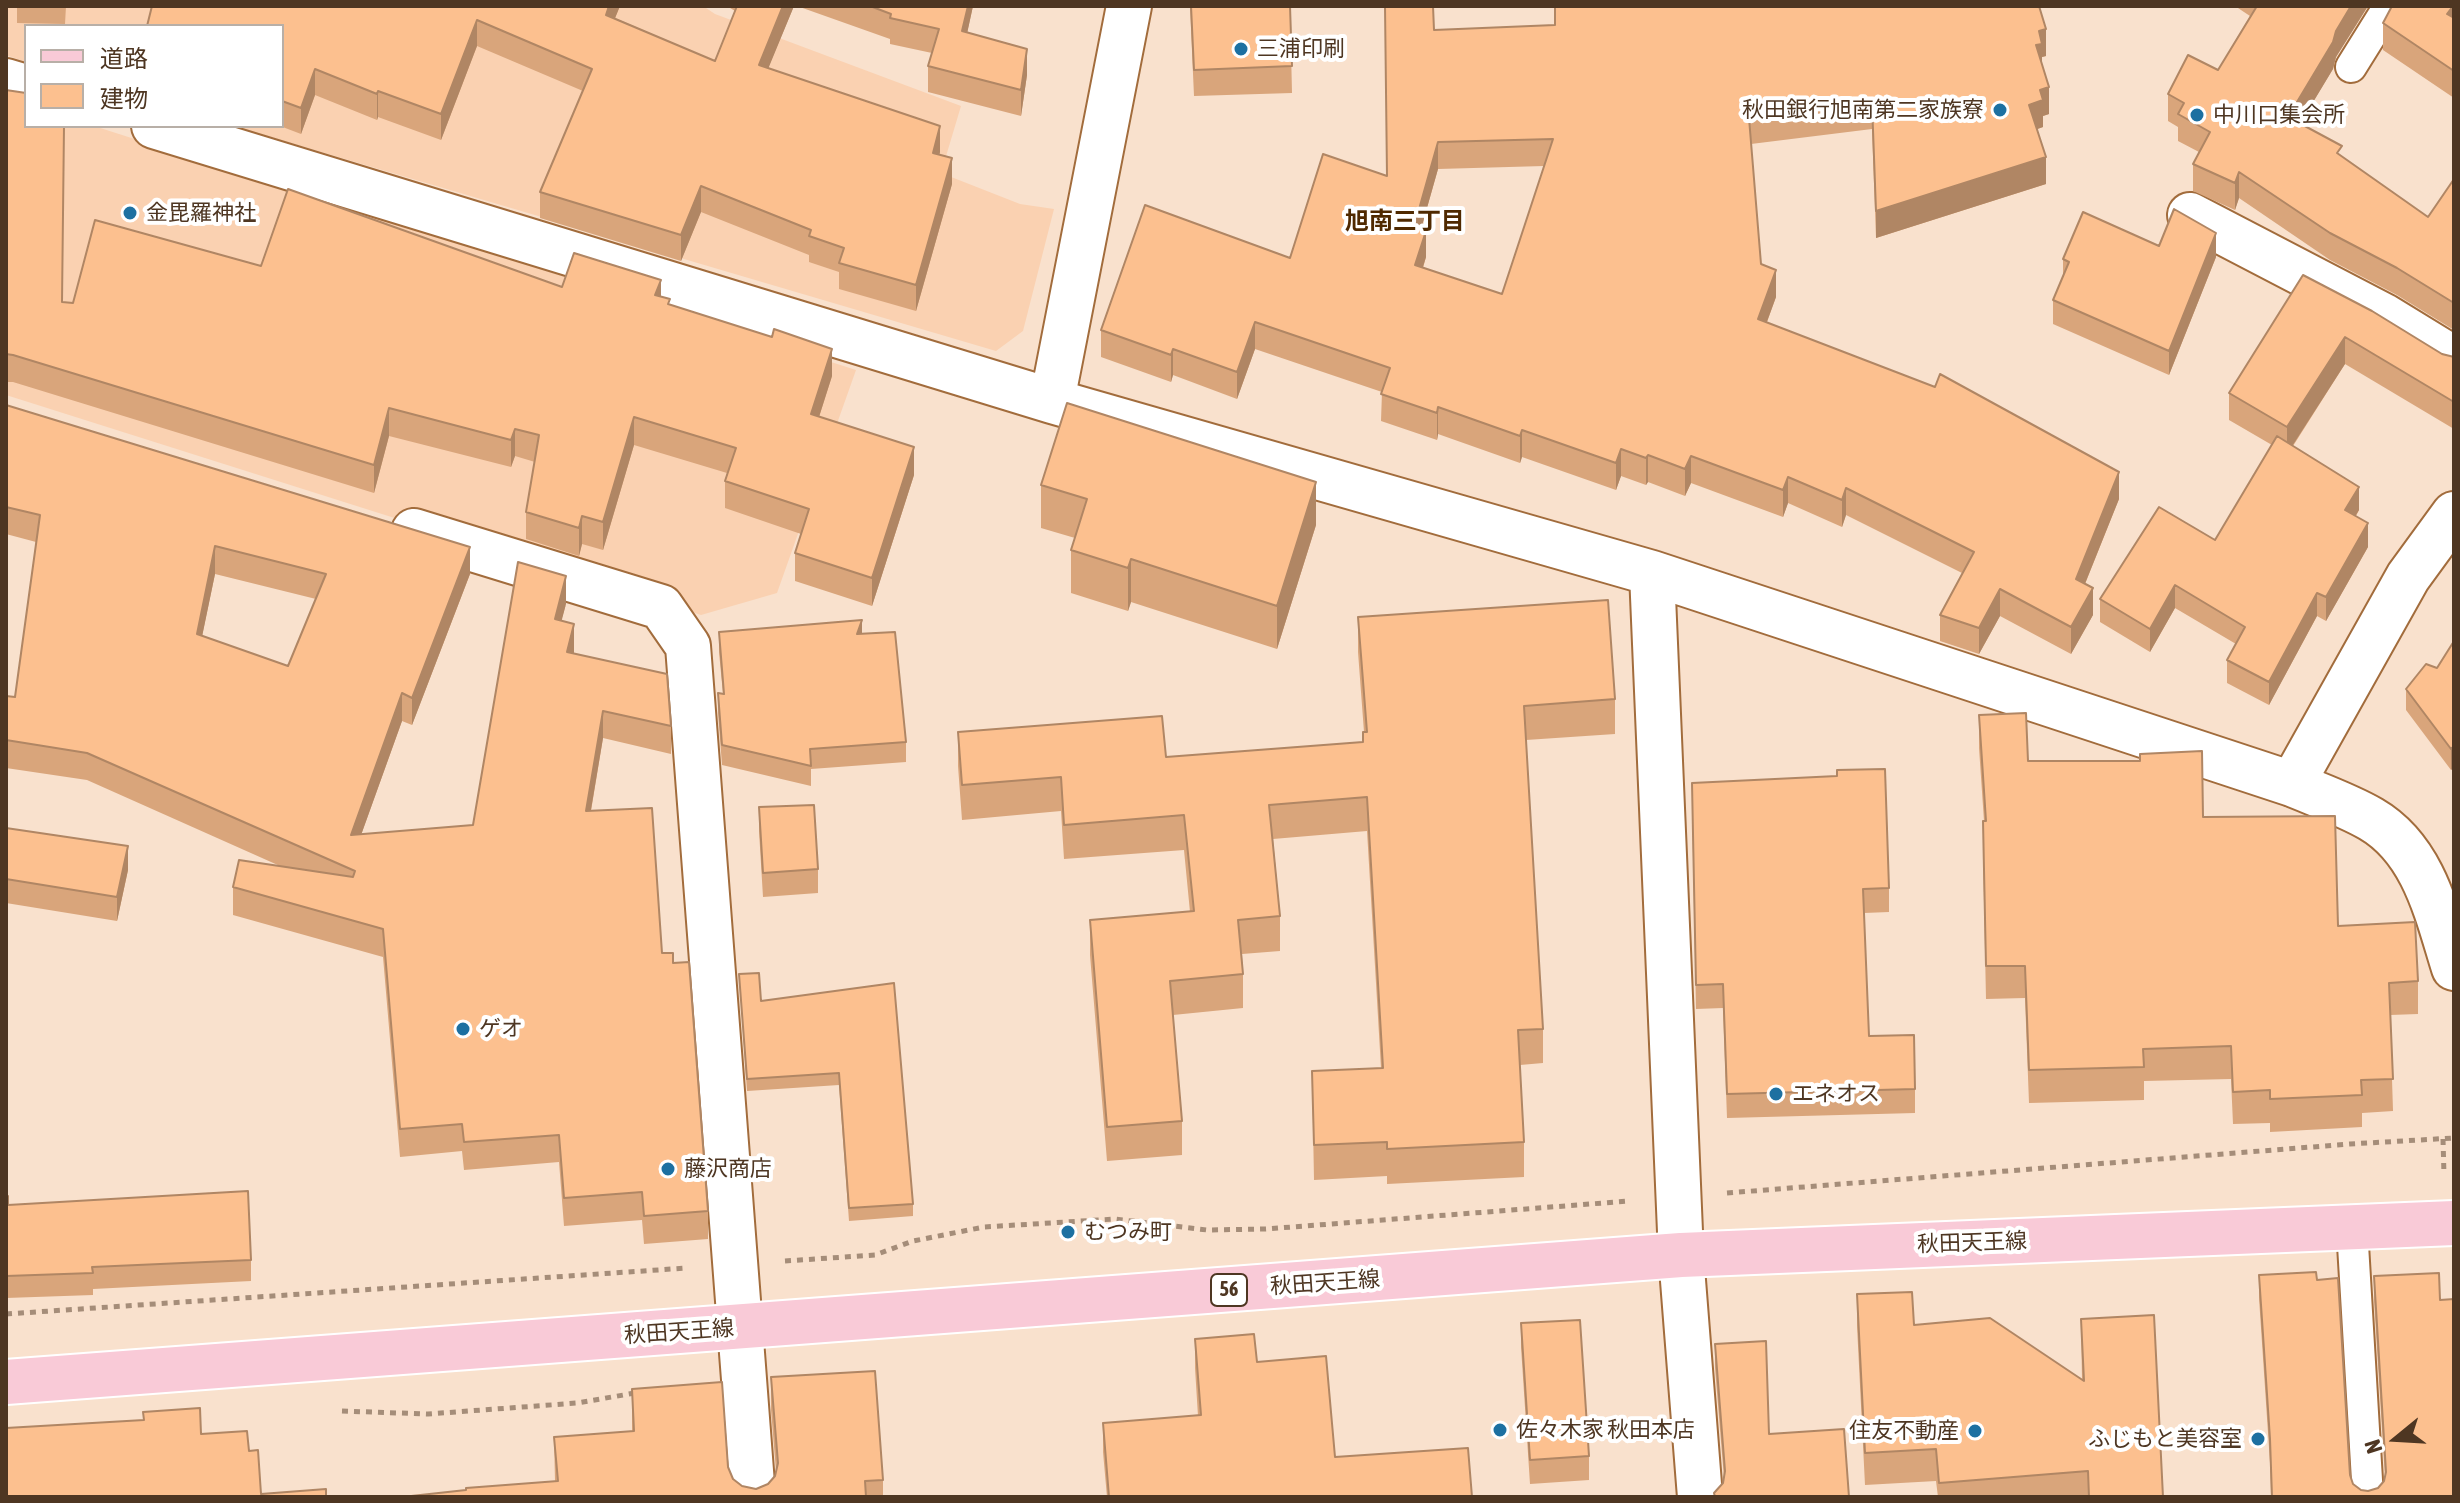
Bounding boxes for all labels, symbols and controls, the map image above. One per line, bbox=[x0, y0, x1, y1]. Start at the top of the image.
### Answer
legend bbox=[24, 24, 284, 128]
place label: 三浦印刷 bbox=[1257, 36, 1345, 62]
marker: 三浦印刷 bbox=[1232, 40, 1250, 58]
text: 道路 bbox=[100, 45, 148, 72]
text: 建物 bbox=[100, 85, 148, 112]
place label: 秋田銀行旭南第二家族寮 bbox=[1742, 97, 1984, 123]
marker: 秋田銀行旭南第二家族寮 bbox=[1991, 101, 2009, 119]
place label: 中川口集会所 bbox=[2213, 102, 2345, 128]
marker: 中川口集会所 bbox=[2188, 106, 2206, 124]
place label: 金毘羅神社 bbox=[146, 200, 256, 226]
marker: 金毘羅神社 bbox=[121, 204, 139, 222]
district label: 旭南三丁目 bbox=[1345, 207, 1465, 235]
place label: ゲオ bbox=[479, 1016, 523, 1042]
marker: ゲオ bbox=[454, 1020, 472, 1038]
place label: エネオス bbox=[1792, 1081, 1880, 1107]
marker: エネオス bbox=[1767, 1085, 1785, 1103]
place label: 藤沢商店 bbox=[684, 1156, 772, 1182]
marker: 藤沢商店 bbox=[659, 1160, 677, 1178]
place label: むつみ町 bbox=[1084, 1219, 1172, 1245]
marker: むつみ町 bbox=[1059, 1223, 1077, 1241]
street label: 秋田天王線 bbox=[1917, 1228, 2027, 1258]
street label: 秋田天王線 bbox=[1269, 1266, 1381, 1300]
road number: 56 bbox=[1211, 1274, 1247, 1306]
street label: 秋田天王線 bbox=[623, 1315, 735, 1349]
north arrow bbox=[2356, 1399, 2436, 1479]
place label: 佐々木家 秋田本店 bbox=[1516, 1417, 1695, 1443]
place label: 住友不動産 bbox=[1849, 1418, 1959, 1444]
marker: 佐々木家 秋田本店 bbox=[1491, 1421, 1509, 1439]
marker: 住友不動産 bbox=[1966, 1422, 1984, 1440]
place label: ふじもと美容室 bbox=[2088, 1426, 2242, 1452]
marker: ふじもと美容室 bbox=[2249, 1430, 2267, 1448]
text: N bbox=[2359, 1436, 2388, 1457]

